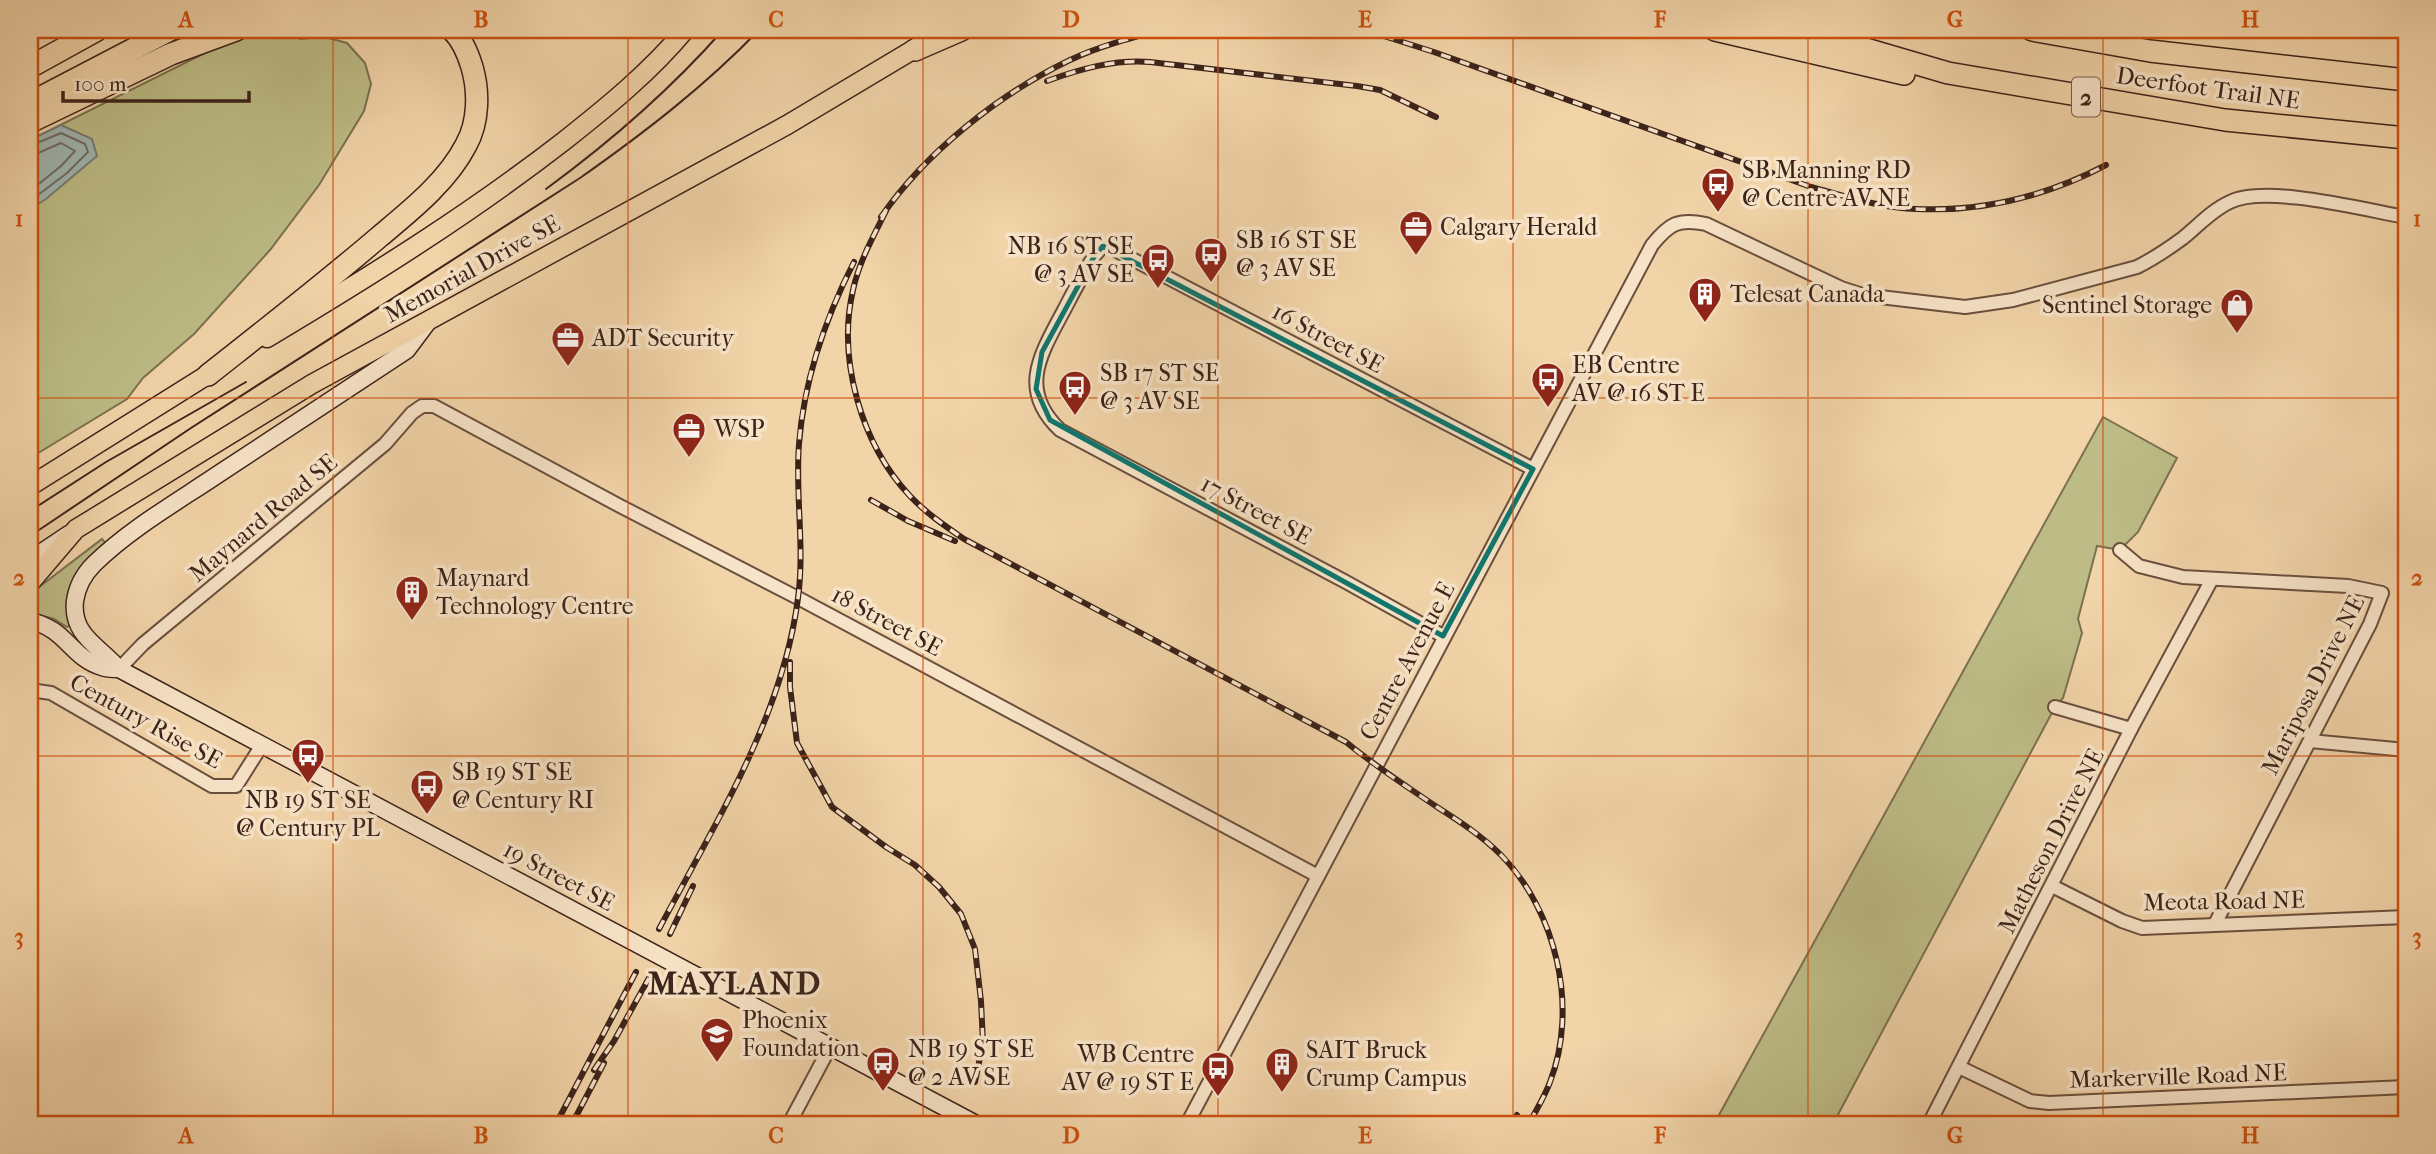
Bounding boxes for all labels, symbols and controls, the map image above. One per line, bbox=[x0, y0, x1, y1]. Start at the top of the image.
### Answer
text: A bbox=[177, 6, 195, 33]
text: B bbox=[474, 6, 489, 33]
text: C bbox=[768, 6, 784, 33]
text: D bbox=[1062, 6, 1080, 33]
text: E bbox=[1358, 6, 1372, 33]
text: F bbox=[1653, 6, 1667, 33]
text: G bbox=[1947, 6, 1963, 33]
text: H bbox=[2241, 6, 2259, 33]
scale bar bbox=[63, 60, 248, 104]
street label: Deerfoot Trail NE bbox=[2114, 61, 2302, 115]
text: 100 m bbox=[74, 72, 127, 96]
road number: 2 bbox=[2072, 78, 2100, 116]
place label: SB Manning RD @ Centre AV NE bbox=[1742, 156, 1911, 212]
bus stop icon: SB Manning RD @ Centre AV NE bbox=[1699, 165, 1737, 214]
text: 1 bbox=[15, 205, 23, 232]
text: 1 bbox=[2413, 205, 2421, 232]
office icon: Calgary Herald bbox=[1397, 208, 1435, 257]
street label: Memorial Drive SE bbox=[379, 209, 565, 329]
place label: Calgary Herald bbox=[1440, 213, 1598, 241]
place label: SB 16 ST SE @ 3 AV SE bbox=[1236, 226, 1357, 282]
place label: NB 16 ST SE @ 3 AV SE bbox=[1008, 232, 1134, 288]
bus stop icon: SB 16 ST SE @ 3 AV SE bbox=[1192, 235, 1230, 284]
bus stop icon: NB 16 ST SE @ 3 AV SE bbox=[1139, 241, 1177, 290]
building icon: Telesat Canada bbox=[1686, 275, 1724, 324]
place label: Telesat Canada bbox=[1730, 280, 1885, 308]
shop icon: Sentinel Storage bbox=[2218, 286, 2256, 335]
place label: Sentinel Storage bbox=[2042, 291, 2212, 319]
street label: 16 Street SE bbox=[1268, 297, 1388, 379]
office icon: ADT Security bbox=[549, 319, 587, 368]
place label: ADT Security bbox=[591, 324, 735, 352]
place label: EB Centre AV @ 16 ST E bbox=[1571, 351, 1705, 407]
place label: SB 17 ST SE @ 3 AV SE bbox=[1100, 359, 1219, 415]
bus stop icon: EB Centre AV @ 16 ST E bbox=[1529, 360, 1567, 409]
bus stop icon: SB 17 ST SE @ 3 AV SE bbox=[1056, 368, 1094, 417]
office icon: WSP bbox=[670, 410, 708, 459]
place label: WSP bbox=[713, 415, 764, 443]
street label: Maynard Road SE bbox=[183, 448, 343, 588]
street label: 17 Street SE bbox=[1196, 469, 1316, 551]
text: 2 bbox=[13, 564, 25, 591]
place label: Maynard Technology Centre bbox=[436, 564, 634, 620]
text: 2 bbox=[2411, 564, 2423, 591]
building icon: Maynard Technology Centre bbox=[393, 573, 431, 622]
street label: Centre Avenue E bbox=[1354, 577, 1460, 745]
street label: 18 Street SE bbox=[827, 580, 947, 662]
street label: Mariposa Drive NE bbox=[2256, 591, 2370, 779]
street label: Century Rise SE bbox=[65, 668, 227, 774]
bus stop icon: NB 19 ST SE @ Century PL bbox=[289, 736, 327, 785]
street label: Matheson Drive NE bbox=[1992, 744, 2110, 938]
place label: SB 19 ST SE @ Century RI bbox=[452, 758, 594, 814]
bus stop icon: SB 19 ST SE @ Century RI bbox=[408, 767, 446, 816]
place label: NB 19 ST SE @ Century PL bbox=[236, 786, 380, 842]
street label: 19 Street SE bbox=[499, 835, 619, 917]
street label: Meota Road NE bbox=[2143, 886, 2305, 916]
text: 3 bbox=[14, 923, 24, 950]
text: 3 bbox=[2412, 923, 2422, 950]
district label: MAYLAND bbox=[648, 965, 822, 1002]
place label: Phoenix Foundation bbox=[742, 1006, 860, 1062]
school or university icon: Phoenix Foundation bbox=[698, 1015, 736, 1064]
place label: NB 19 ST SE @ 2 AV SE bbox=[908, 1035, 1034, 1091]
place label: SAIT Bruck Crump Campus bbox=[1306, 1036, 1467, 1092]
place label: WB Centre AV @ 19 ST E bbox=[1060, 1040, 1194, 1096]
bus stop icon: NB 19 ST SE @ 2 AV SE bbox=[864, 1044, 902, 1093]
building icon: SAIT Bruck Crump Campus bbox=[1263, 1045, 1301, 1094]
bus stop icon: WB Centre AV @ 19 ST E bbox=[1199, 1049, 1237, 1098]
street label: Markerville Road NE bbox=[2069, 1058, 2287, 1094]
text: A bbox=[177, 1122, 195, 1149]
text: B bbox=[474, 1122, 489, 1149]
text: C bbox=[768, 1122, 784, 1149]
text: D bbox=[1062, 1122, 1080, 1149]
text: E bbox=[1358, 1122, 1372, 1149]
text: F bbox=[1653, 1122, 1667, 1149]
text: G bbox=[1947, 1122, 1963, 1149]
text: H bbox=[2241, 1122, 2259, 1149]

